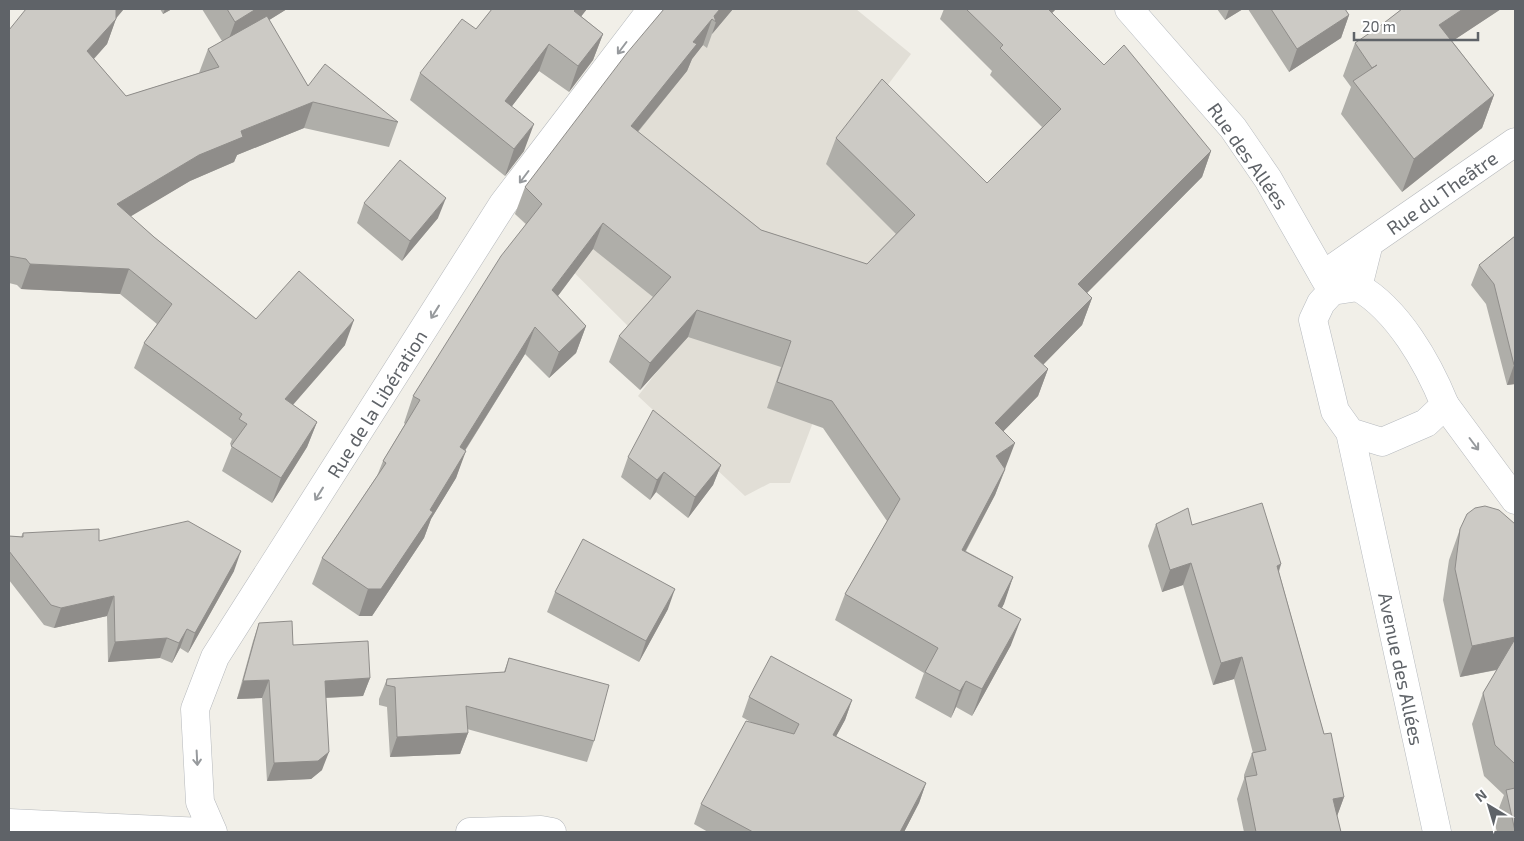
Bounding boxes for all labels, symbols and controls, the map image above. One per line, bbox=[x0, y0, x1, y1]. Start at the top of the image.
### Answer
scale bar bbox=[1354, 10, 1478, 42]
text: 20 m bbox=[1362, 17, 1396, 35]
one-way arrow bbox=[617, 41, 628, 54]
street label: Rue des Allées bbox=[1203, 98, 1294, 213]
street label: Rue du Theâtre bbox=[1382, 146, 1502, 239]
one-way arrow bbox=[519, 170, 529, 184]
one-way arrow bbox=[429, 305, 439, 319]
street label: Rue de la Libération bbox=[322, 326, 431, 482]
one-way arrow bbox=[1469, 437, 1479, 451]
one-way arrow bbox=[314, 487, 325, 501]
street label: Avenue des Allées bbox=[1374, 590, 1429, 747]
one-way arrow bbox=[193, 750, 202, 766]
north arrow bbox=[1464, 781, 1514, 831]
text: N bbox=[1471, 786, 1490, 805]

